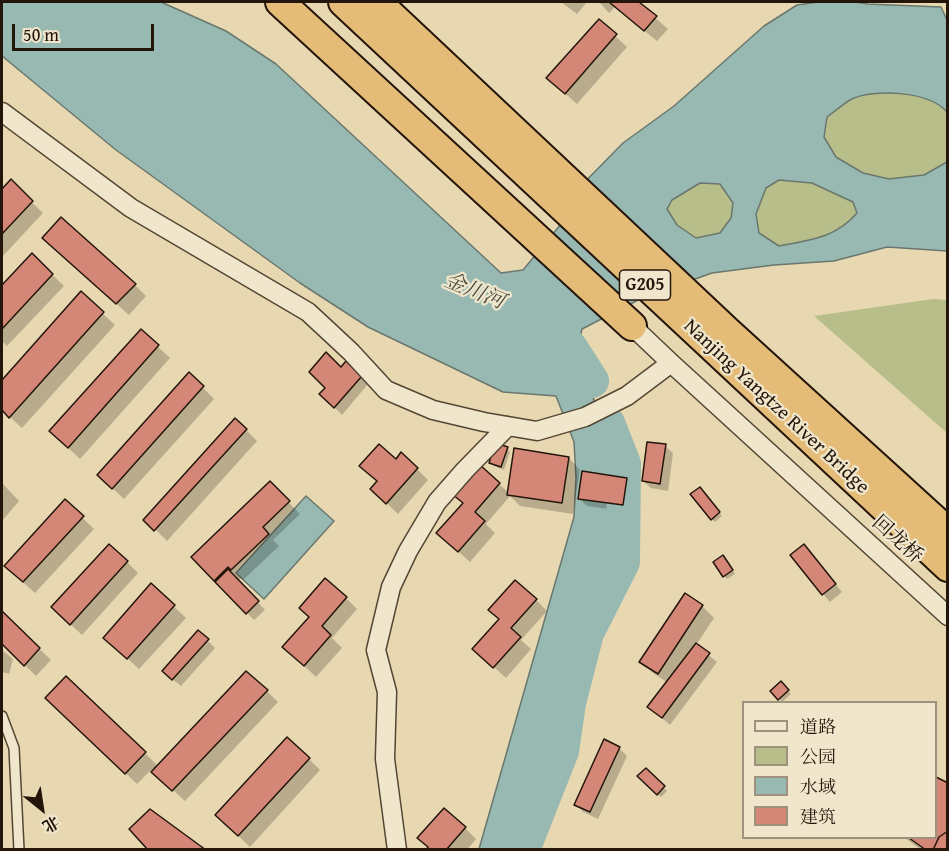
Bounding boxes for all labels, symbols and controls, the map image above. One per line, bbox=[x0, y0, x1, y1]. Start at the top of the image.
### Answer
scale bar bbox=[15, 12, 158, 50]
text: 50 m bbox=[23, 21, 59, 48]
water label: 金川河 bbox=[440, 269, 508, 315]
road number: G205 bbox=[620, 270, 670, 300]
street label: Nanjing Yangtze River Bridge bbox=[678, 315, 874, 499]
street label: 回龙桥 bbox=[867, 511, 927, 569]
legend bbox=[742, 701, 937, 839]
text: 道路 bbox=[800, 713, 836, 740]
text: 公园 bbox=[800, 743, 836, 770]
text: 水域 bbox=[800, 773, 836, 800]
north arrow bbox=[12, 779, 72, 839]
text: 建筑 bbox=[800, 803, 836, 830]
text: 北 bbox=[38, 810, 64, 839]

